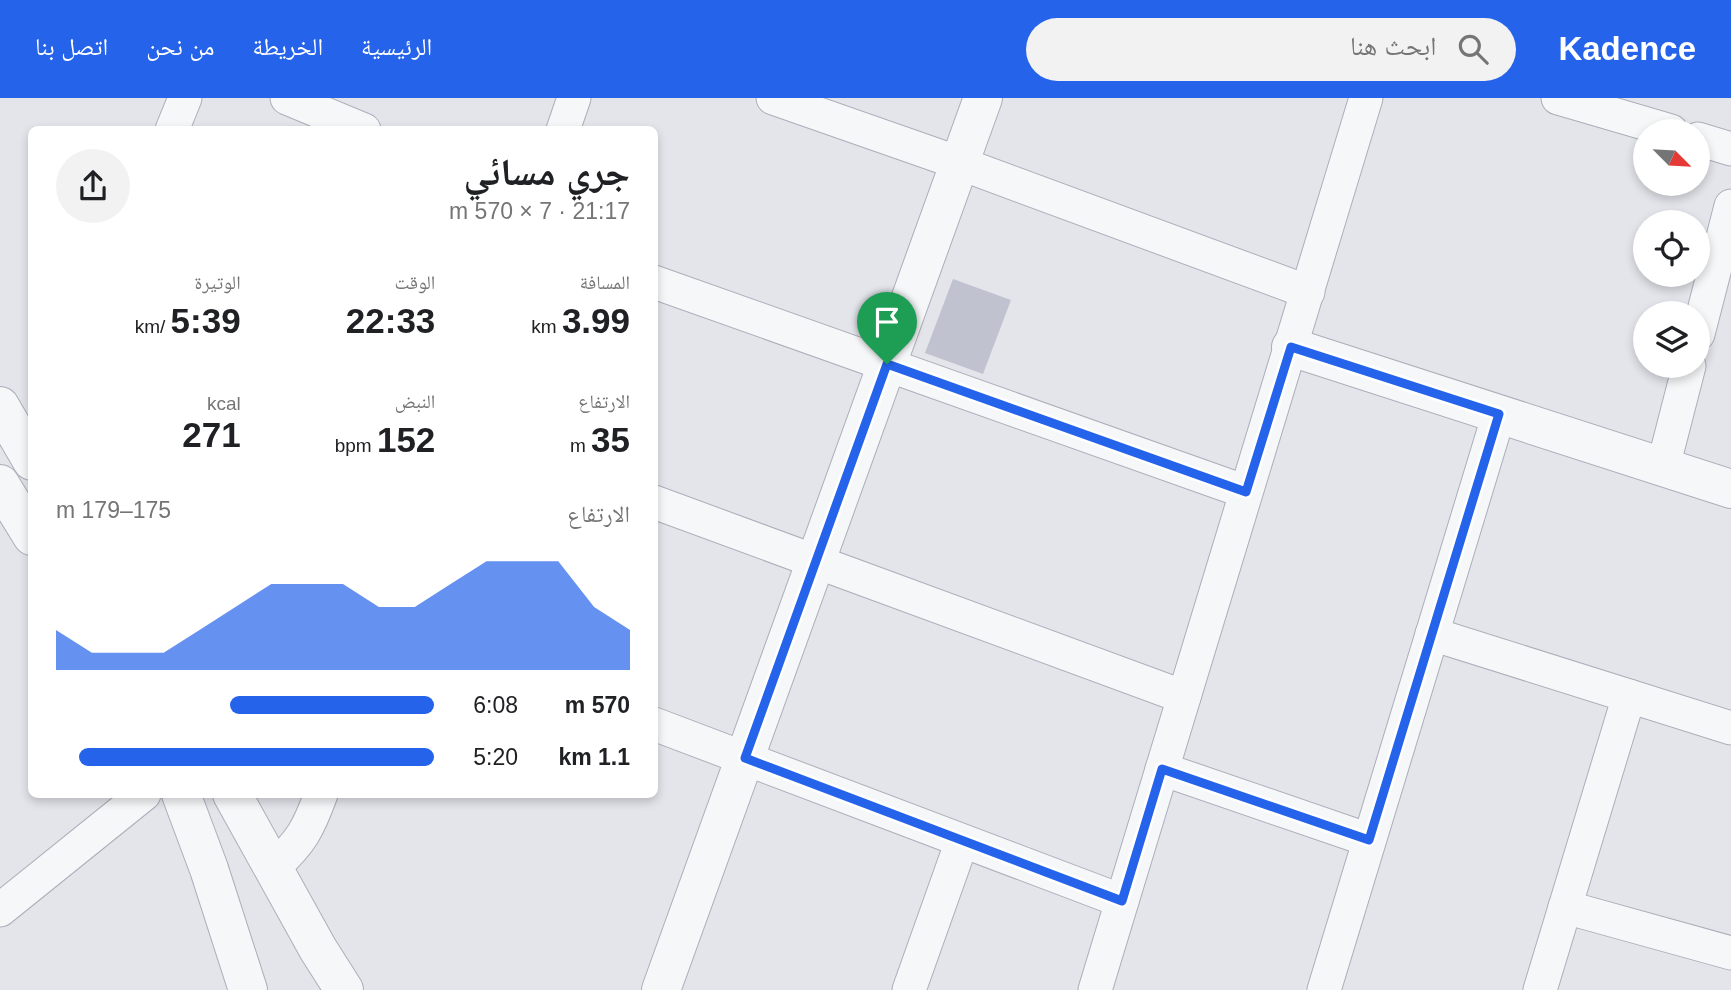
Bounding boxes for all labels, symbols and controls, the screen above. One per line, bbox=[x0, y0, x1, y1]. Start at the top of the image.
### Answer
search box bbox=[1026, 18, 1516, 81]
icon: search bbox=[1454, 30, 1492, 68]
text: Kadence bbox=[1558, 30, 1696, 67]
text: ابحث هنا bbox=[1350, 31, 1436, 61]
text: اتصل بنا bbox=[35, 33, 108, 60]
text: من نحن bbox=[146, 33, 214, 60]
text: الخريطة bbox=[252, 33, 323, 60]
text: الرئيسية bbox=[361, 33, 432, 60]
north arrow bbox=[1633, 119, 1710, 196]
map controls bbox=[1633, 119, 1710, 378]
button: share bbox=[56, 149, 130, 223]
text: جري مسائي bbox=[464, 151, 630, 193]
text: 21:17 · 7 × 570 m bbox=[449, 198, 630, 224]
button: locate bbox=[1633, 210, 1710, 287]
text: الوتيرة bbox=[194, 272, 241, 293]
text: الوقت bbox=[394, 272, 435, 293]
text: المسافة bbox=[580, 272, 630, 293]
pin bbox=[857, 292, 917, 364]
text: 5:39 bbox=[171, 301, 241, 340]
text: 22:33 bbox=[346, 301, 435, 340]
text: 3.99 bbox=[562, 301, 630, 340]
button: layers bbox=[1633, 301, 1710, 378]
icon: arrive bbox=[868, 303, 906, 341]
text: /km bbox=[135, 316, 171, 337]
text: km bbox=[531, 316, 562, 337]
text: النبض bbox=[395, 391, 435, 412]
text: الارتفاع bbox=[578, 391, 630, 412]
text: kcal bbox=[207, 393, 241, 414]
text: 271 bbox=[182, 415, 241, 454]
text: 152 bbox=[377, 420, 435, 459]
text: 35 bbox=[591, 420, 630, 459]
text: bpm bbox=[335, 435, 377, 456]
text: m bbox=[570, 435, 591, 456]
text: 175–179 m bbox=[56, 497, 171, 523]
text: الارتفاع bbox=[567, 501, 630, 527]
text: 6:08 bbox=[473, 692, 518, 718]
text: 570 m bbox=[565, 692, 630, 718]
text: 5:20 bbox=[473, 744, 518, 770]
text: 1.1 km bbox=[558, 744, 630, 770]

